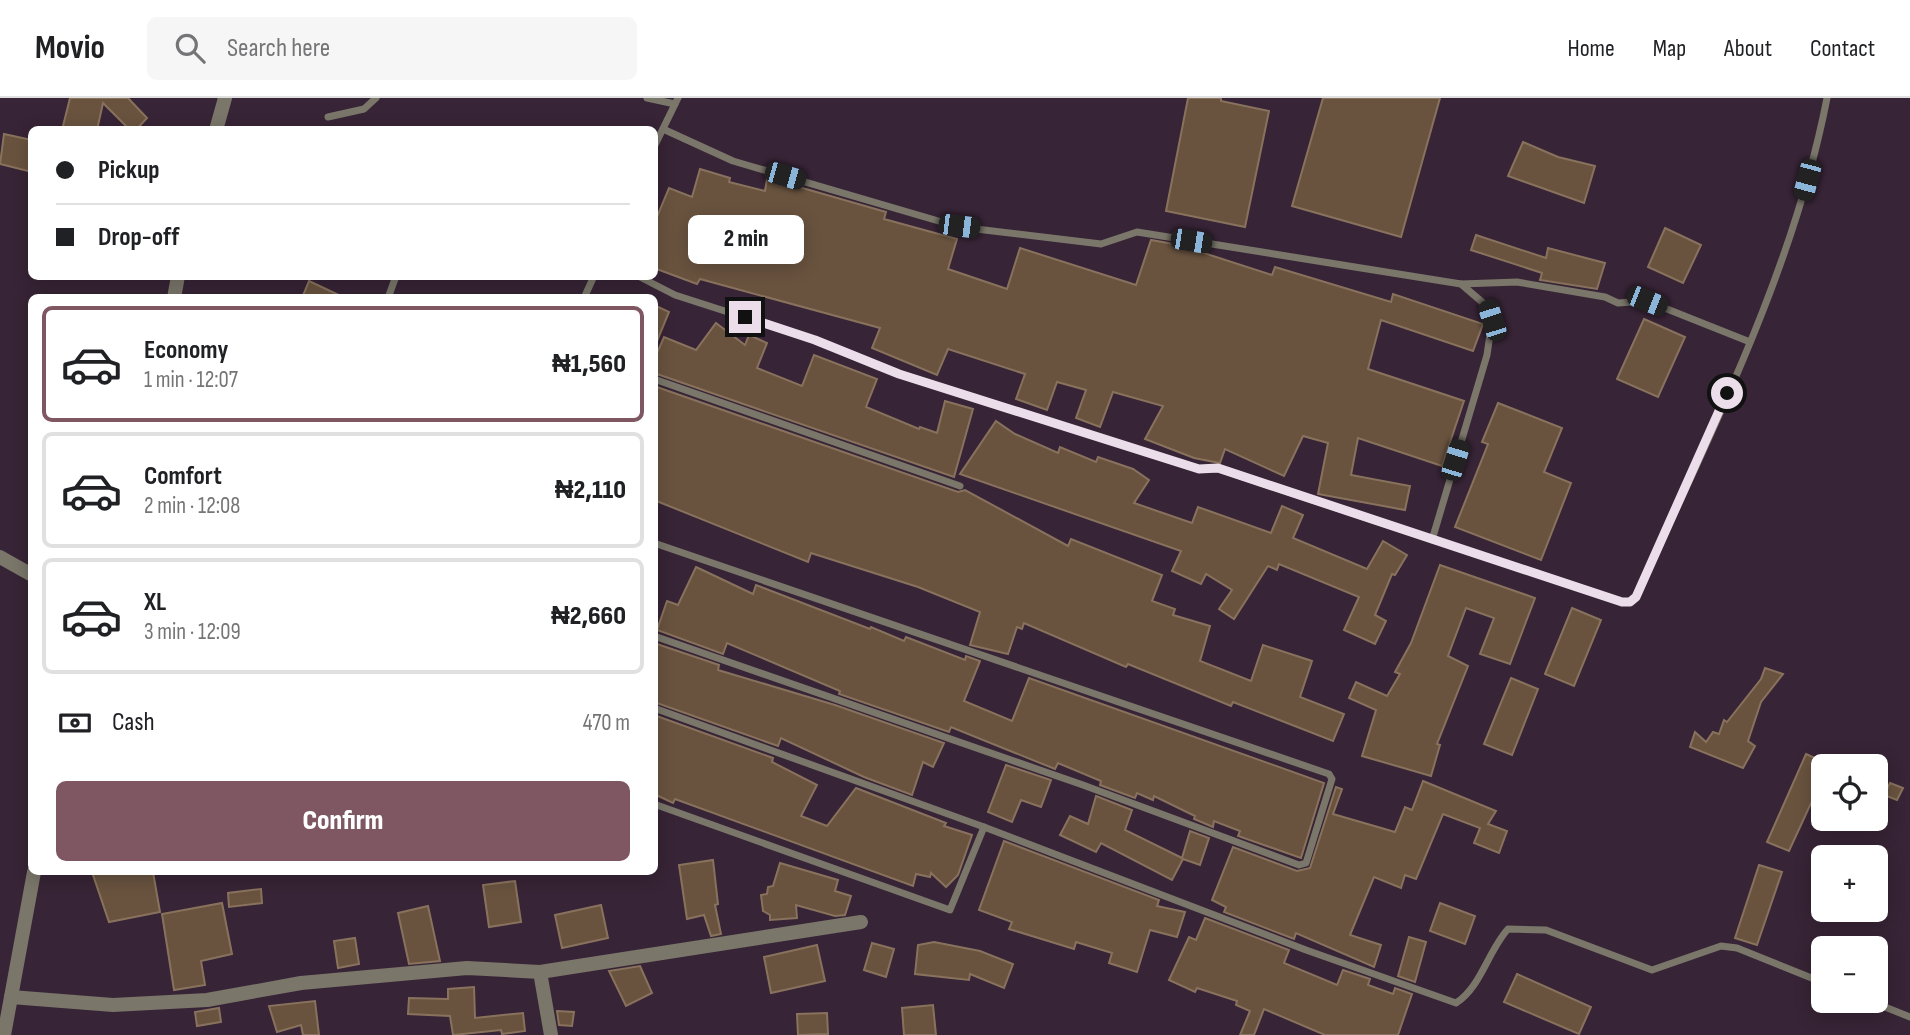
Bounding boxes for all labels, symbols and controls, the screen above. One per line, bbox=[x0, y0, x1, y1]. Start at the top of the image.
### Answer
search box bbox=[147, 17, 637, 80]
text: Movio bbox=[35, 28, 105, 68]
icon: search bbox=[171, 29, 209, 67]
text: Search here bbox=[227, 33, 330, 64]
text: Home bbox=[1567, 34, 1615, 63]
text: Map bbox=[1653, 34, 1686, 63]
text: About bbox=[1724, 34, 1772, 63]
text: Contact bbox=[1810, 34, 1875, 63]
text: Pickup bbox=[98, 155, 160, 186]
car bbox=[1792, 157, 1823, 203]
car bbox=[762, 160, 809, 192]
car bbox=[937, 213, 982, 239]
callout: 2 min bbox=[687, 216, 803, 264]
text: Drop-off bbox=[98, 222, 179, 253]
text: 2 min bbox=[724, 225, 768, 253]
car bbox=[1169, 227, 1214, 255]
car bbox=[1624, 283, 1671, 319]
car bbox=[1476, 297, 1509, 343]
route end bbox=[729, 301, 761, 333]
icon: car bbox=[60, 333, 123, 396]
text: Economy bbox=[144, 335, 228, 366]
text: ₦1,560 bbox=[552, 349, 626, 380]
text: 1 min · 12:07 bbox=[144, 366, 238, 394]
route start bbox=[1711, 377, 1743, 409]
car bbox=[1439, 437, 1472, 483]
icon: car bbox=[60, 459, 123, 522]
text: Comfort bbox=[144, 461, 222, 492]
text: ₦2,110 bbox=[555, 475, 626, 506]
text: 2 min · 12:08 bbox=[144, 492, 240, 520]
icon: car bbox=[60, 585, 123, 648]
text: XL bbox=[144, 587, 166, 618]
text: ₦2,660 bbox=[551, 601, 626, 632]
text: 3 min · 12:09 bbox=[144, 618, 241, 646]
icon: cash bbox=[56, 704, 94, 742]
text: Cash bbox=[112, 707, 155, 738]
text: 470 m bbox=[583, 709, 630, 737]
map controls bbox=[1811, 754, 1888, 1013]
button: locate bbox=[1811, 754, 1888, 831]
button: Confirm bbox=[56, 781, 630, 861]
button: + bbox=[1811, 845, 1888, 922]
button: − bbox=[1811, 936, 1888, 1013]

